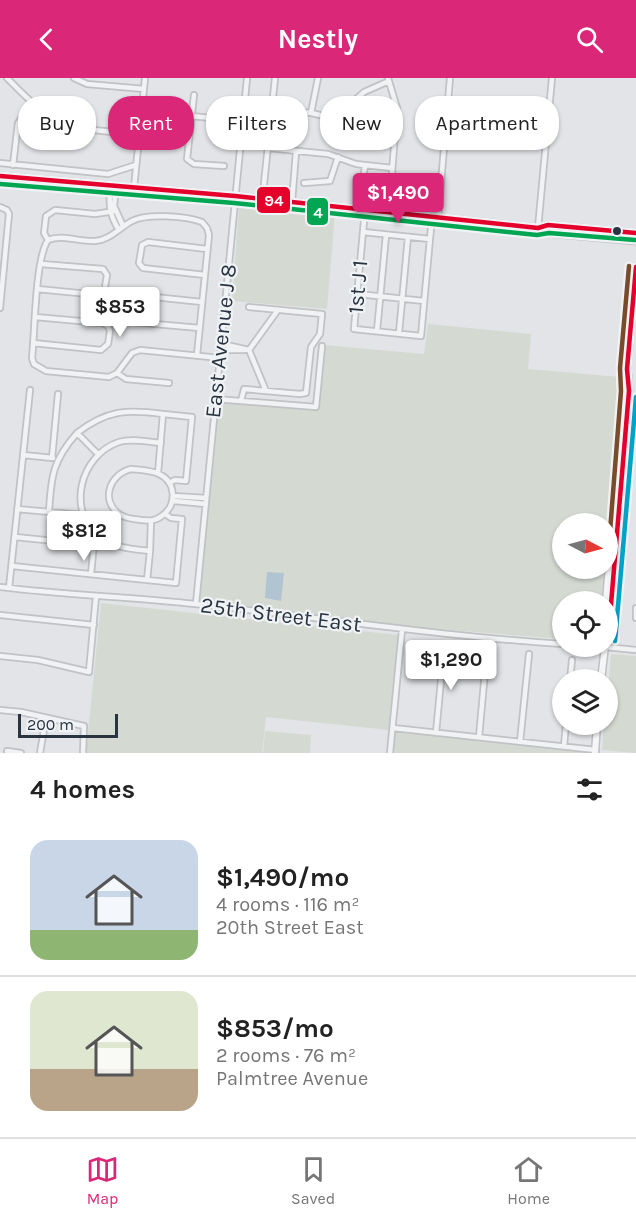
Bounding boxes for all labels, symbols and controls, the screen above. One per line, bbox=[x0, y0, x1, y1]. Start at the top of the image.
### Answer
icon: back bbox=[30, 23, 63, 56]
text: Nestly bbox=[278, 23, 358, 55]
icon: search bbox=[573, 23, 606, 56]
chip: Buy bbox=[18, 96, 96, 150]
chip: Rent bbox=[108, 96, 194, 150]
chip: Filters bbox=[206, 96, 308, 150]
chip: New bbox=[320, 96, 403, 150]
chip: Apartment bbox=[415, 96, 559, 150]
pin: $1,490 bbox=[349, 173, 447, 224]
text: $1,490 bbox=[367, 181, 429, 204]
line badge: 94 bbox=[256, 186, 291, 214]
text: 94 bbox=[264, 191, 284, 210]
line badge: 4 bbox=[306, 197, 329, 226]
text: 4 bbox=[313, 203, 323, 222]
unlabelled marker bbox=[611, 225, 623, 237]
street label: 1st J 1 bbox=[343, 259, 373, 315]
street label: East Avenue J 8 bbox=[200, 263, 242, 419]
pin: $853 bbox=[84, 287, 156, 338]
text: $853 bbox=[95, 295, 145, 318]
pin: $812 bbox=[48, 511, 120, 562]
north arrow bbox=[552, 513, 618, 579]
map controls bbox=[552, 513, 618, 735]
text: $812 bbox=[61, 519, 107, 542]
button: locate bbox=[552, 591, 618, 657]
street label: 25th Street East bbox=[199, 592, 363, 638]
pin: $1,290 bbox=[402, 640, 500, 691]
text: $1,290 bbox=[420, 648, 482, 671]
button: layers bbox=[552, 669, 618, 735]
scale bar bbox=[18, 711, 118, 738]
text: 200 m bbox=[27, 715, 74, 734]
icon: filters bbox=[573, 773, 606, 806]
text: 4 homes bbox=[30, 774, 135, 805]
text: $1,490/mo bbox=[216, 862, 349, 893]
icon: home bbox=[78, 864, 150, 936]
text: 4 rooms · 116 m² bbox=[216, 893, 359, 916]
text: 20th Street East bbox=[216, 916, 364, 939]
text: $853/mo bbox=[216, 1013, 334, 1044]
icon: home bbox=[78, 1015, 150, 1087]
text: 2 rooms · 76 m² bbox=[216, 1044, 356, 1067]
text: Palmtree Avenue bbox=[216, 1067, 368, 1090]
tab: Map bbox=[86, 1153, 119, 1208]
tab: Saved bbox=[291, 1153, 335, 1208]
tab: Home bbox=[507, 1153, 550, 1208]

